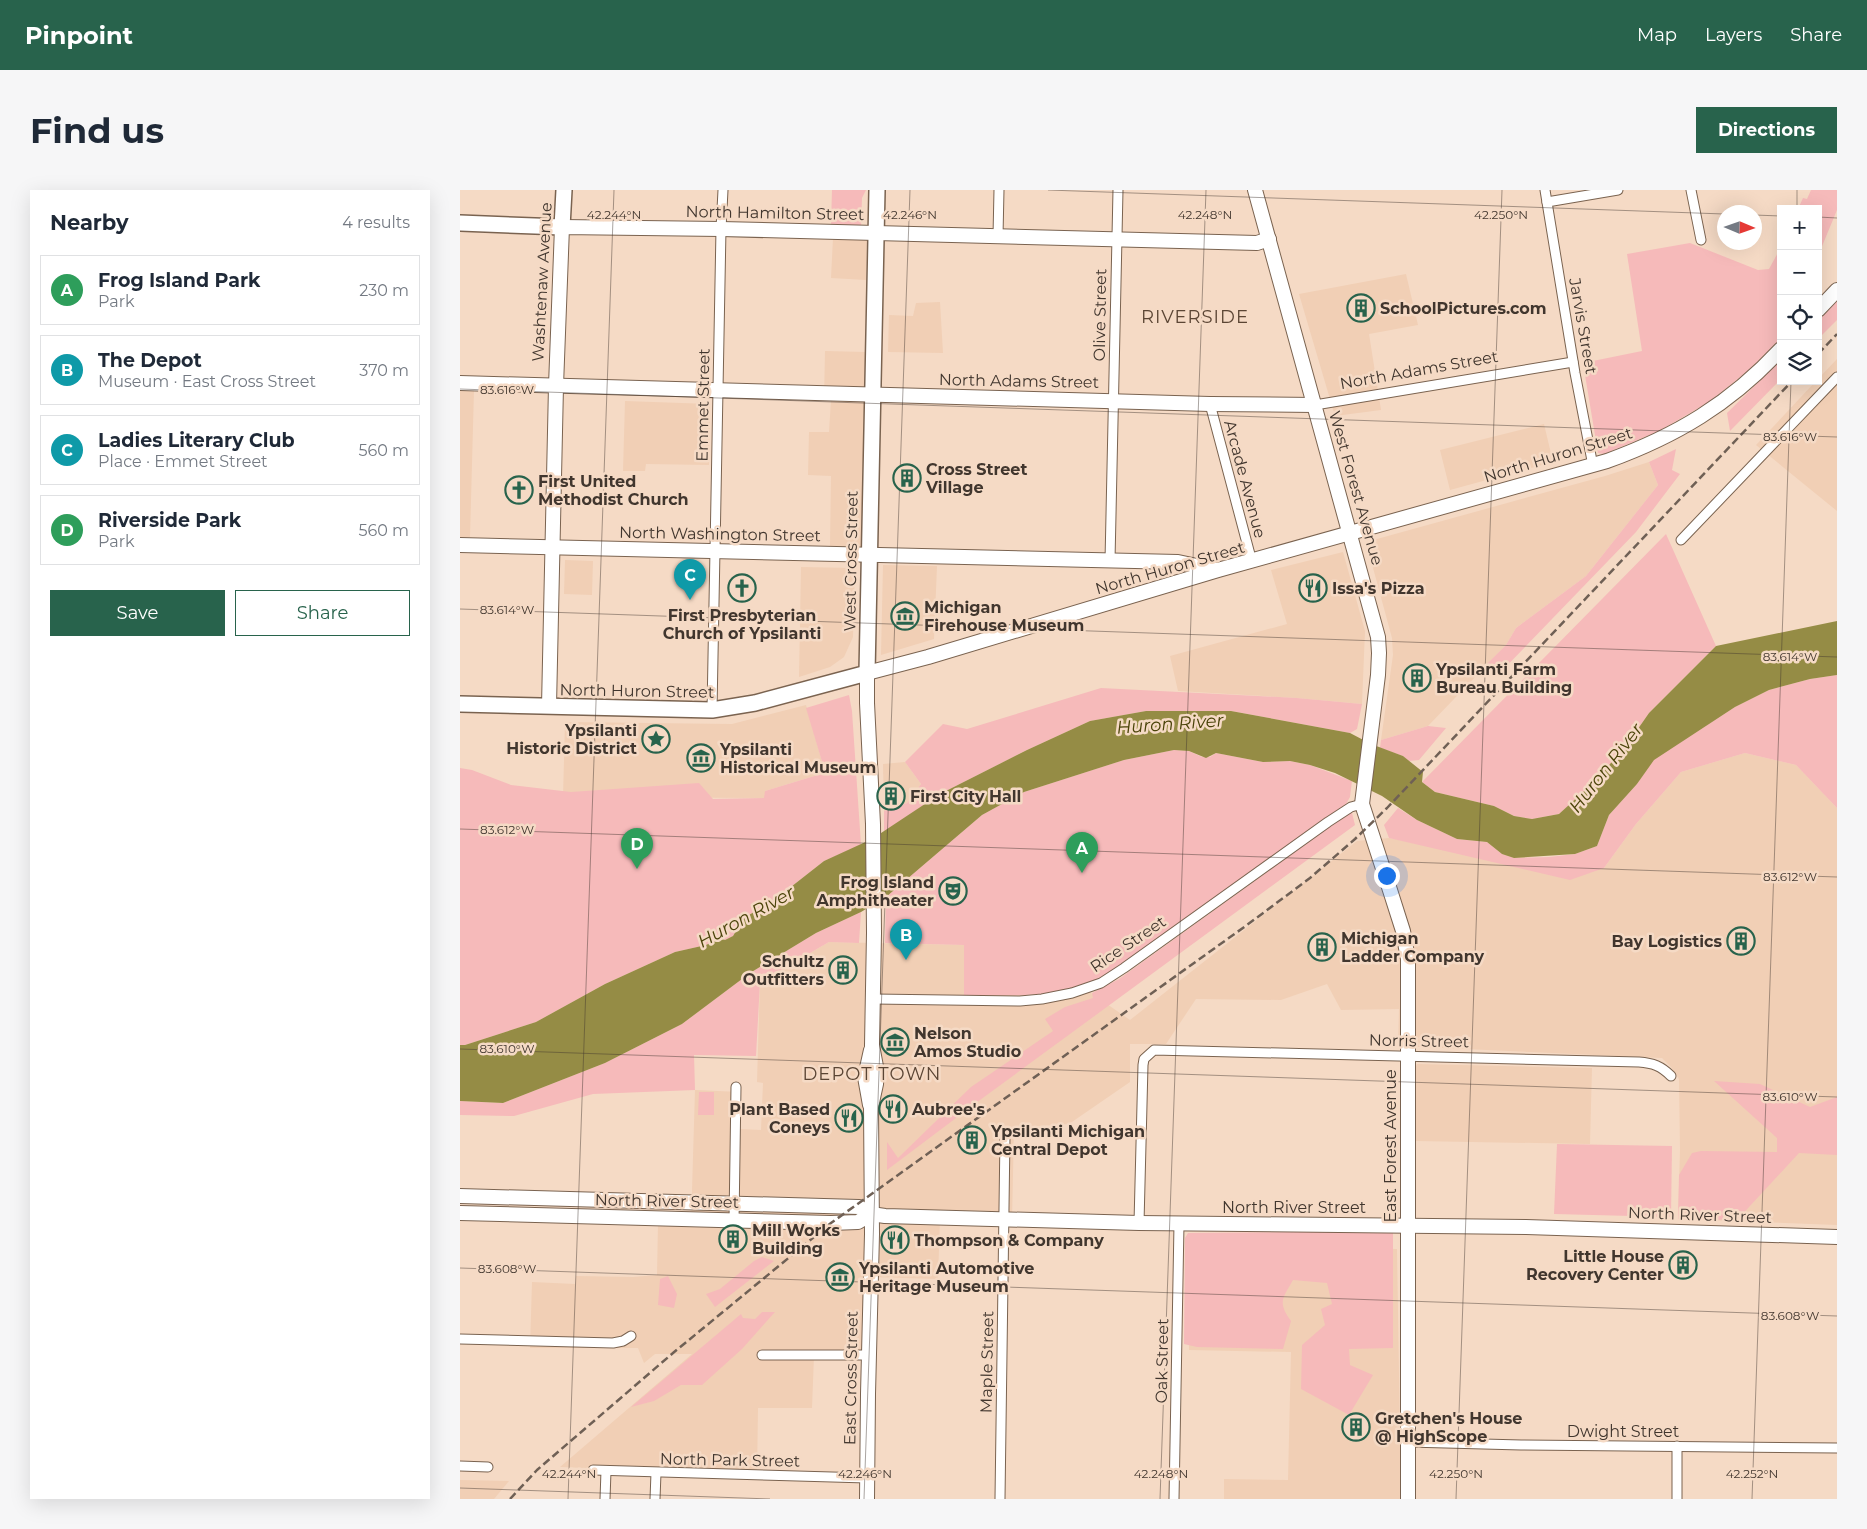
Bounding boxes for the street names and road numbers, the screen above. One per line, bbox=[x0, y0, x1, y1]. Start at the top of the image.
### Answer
street label: Washtenaw Avenue bbox=[528, 202, 556, 362]
street label: North Hamilton Street bbox=[685, 202, 865, 224]
street label: Olive Street bbox=[1090, 268, 1110, 362]
street label: Jarvis Street bbox=[1565, 275, 1601, 376]
street label: North Adams Street bbox=[1338, 347, 1500, 393]
street label: Emmet Street bbox=[693, 348, 713, 462]
street label: North Adams Street bbox=[939, 370, 1100, 392]
street label: West Forest Avenue bbox=[1325, 409, 1387, 567]
street label: Arcade Avenue bbox=[1220, 418, 1270, 540]
street label: North Huron Street bbox=[1481, 423, 1635, 487]
street label: West Cross Street bbox=[840, 490, 862, 632]
street label: North Washington Street bbox=[619, 523, 822, 545]
street label: North Huron Street bbox=[1093, 537, 1247, 598]
street label: North Huron Street bbox=[560, 680, 715, 702]
street label: Rice Street bbox=[1087, 912, 1170, 976]
street label: Norris Street bbox=[1369, 1031, 1470, 1051]
street label: East Forest Avenue bbox=[1381, 1069, 1400, 1223]
street label: North River Street bbox=[595, 1190, 740, 1212]
street label: North River Street bbox=[1222, 1198, 1367, 1217]
street label: North River Street bbox=[1628, 1203, 1773, 1227]
street label: East Cross Street bbox=[840, 1310, 862, 1445]
street label: Maple Street bbox=[977, 1310, 997, 1413]
street label: Oak Street bbox=[1152, 1318, 1172, 1404]
street label: Dwight Street bbox=[1567, 1422, 1680, 1441]
street label: North Park Street bbox=[660, 1449, 801, 1471]

